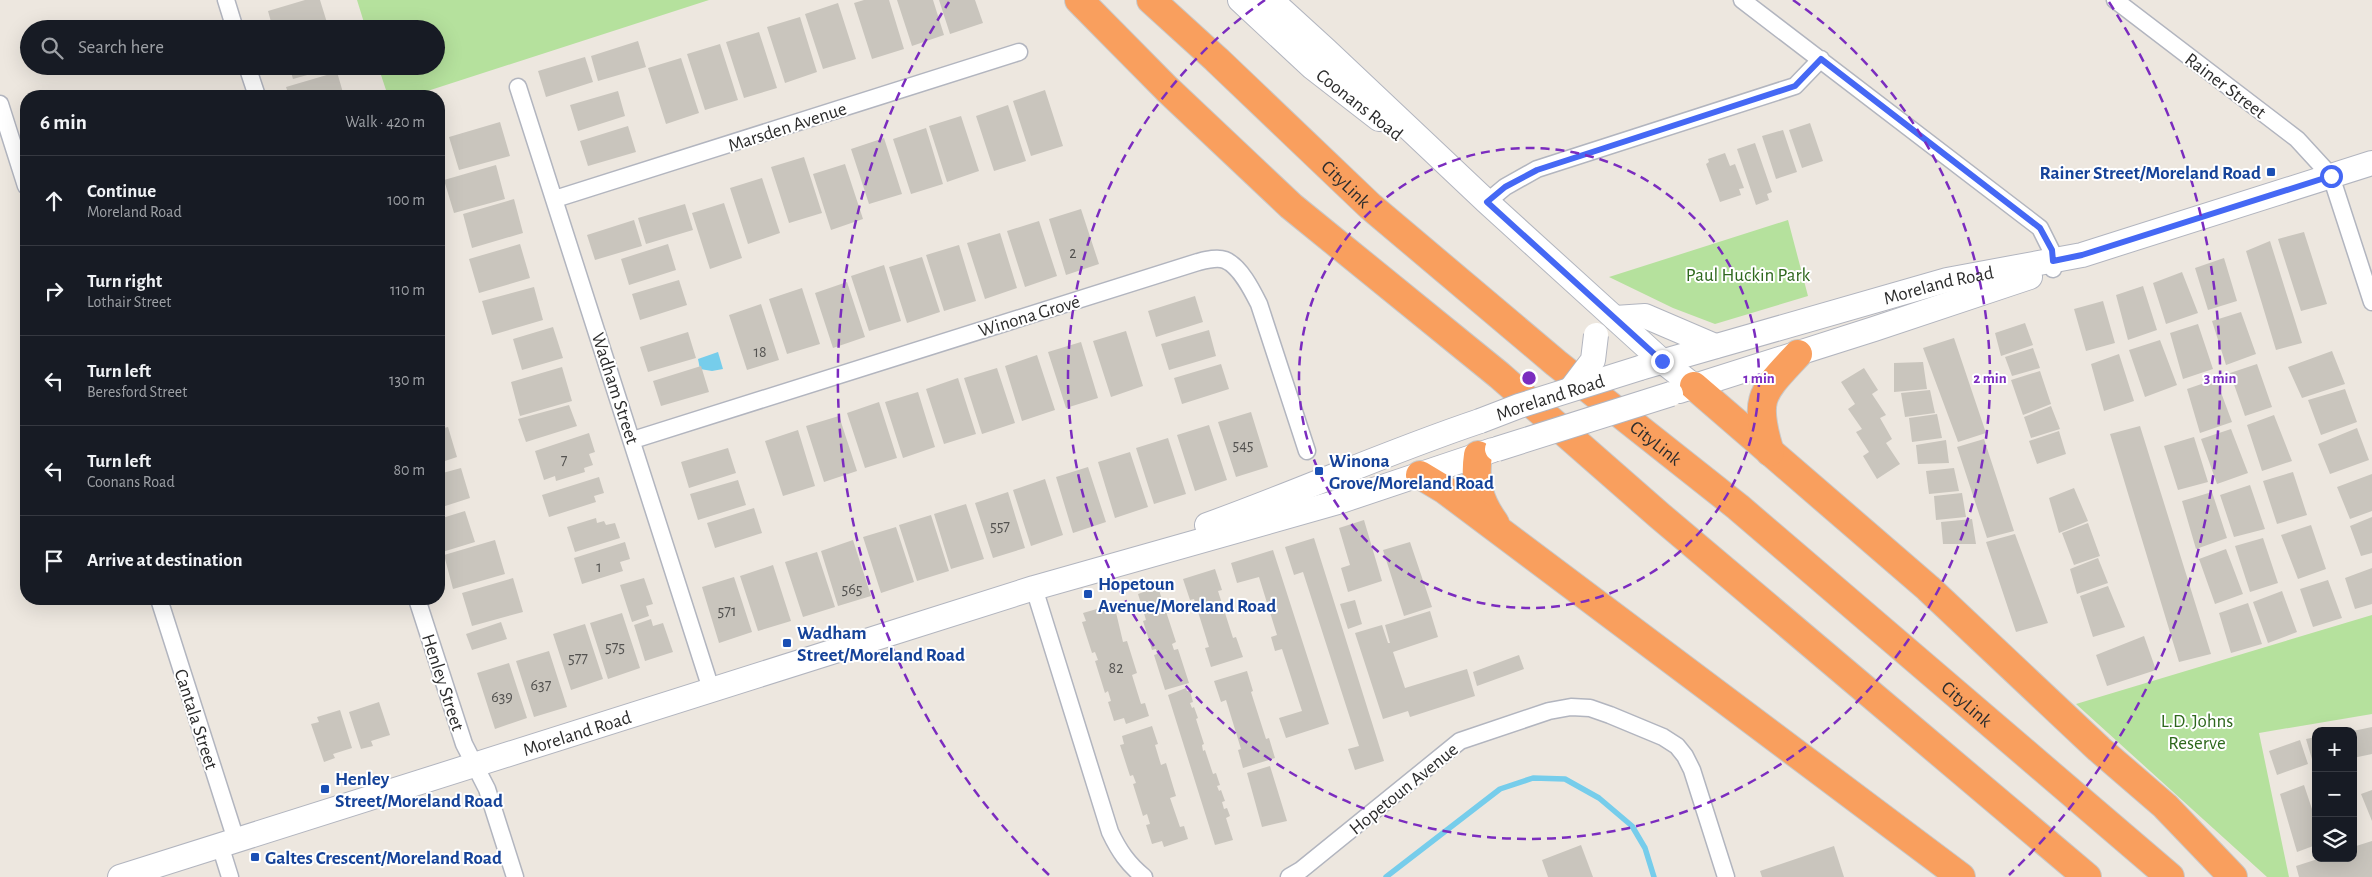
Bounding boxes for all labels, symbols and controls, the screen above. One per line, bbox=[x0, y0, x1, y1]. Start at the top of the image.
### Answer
search box bbox=[20, 20, 445, 75]
icon: search bbox=[38, 34, 66, 62]
text: Search here bbox=[78, 38, 164, 57]
street label: Rainer Street bbox=[2181, 50, 2269, 123]
street label: Coonans Road bbox=[1312, 66, 1406, 145]
street label: Marsden Avenue bbox=[726, 99, 849, 156]
text: 6 min bbox=[40, 112, 87, 133]
text: Walk · 420 m bbox=[345, 114, 425, 130]
street label: CityLink bbox=[1317, 157, 1374, 212]
place label: Rainer Street/Moreland Road bbox=[2039, 164, 2261, 183]
route start bbox=[2320, 165, 2343, 188]
marker: Rainer Street/Moreland Road bbox=[2265, 166, 2277, 178]
text: Continue bbox=[87, 182, 156, 201]
icon: ahead bbox=[40, 187, 68, 215]
text: 100 m bbox=[387, 192, 425, 208]
text: Moreland Road bbox=[87, 204, 182, 220]
house number: 2 bbox=[1069, 245, 1077, 261]
street label: Moreland Road bbox=[1882, 264, 1995, 309]
park label: Paul Huckin Park bbox=[1686, 266, 1811, 285]
text: Turn right bbox=[87, 272, 162, 291]
icon: right bbox=[40, 277, 68, 305]
text: 110 m bbox=[390, 282, 425, 298]
street label: Winona Grove bbox=[976, 292, 1082, 341]
text: Lothair Street bbox=[87, 294, 171, 310]
street label: Wadham Street bbox=[588, 330, 642, 447]
house number: 18 bbox=[753, 344, 767, 360]
route end bbox=[1651, 350, 1674, 373]
text: Turn left bbox=[87, 362, 151, 381]
icon: left bbox=[40, 367, 68, 395]
centre of rings bbox=[1520, 369, 1538, 387]
text: 1 min bbox=[1743, 371, 1775, 386]
text: 2 min bbox=[1973, 371, 2007, 386]
text: 3 min bbox=[2204, 371, 2236, 386]
text: 130 m bbox=[389, 372, 425, 388]
street label: Moreland Road bbox=[1494, 372, 1607, 425]
text: Beresford Street bbox=[87, 384, 187, 400]
street label: CityLink bbox=[1626, 418, 1685, 470]
house number: 545 bbox=[1232, 437, 1254, 453]
text: Turn left bbox=[87, 452, 151, 471]
house number: 7 bbox=[561, 452, 568, 468]
place label: Winona Grove/Moreland Road bbox=[1329, 452, 1494, 493]
icon: left bbox=[40, 457, 68, 485]
text: 80 m bbox=[394, 462, 425, 478]
marker: Winona Grove/Moreland Road bbox=[1313, 465, 1325, 477]
text: Coonans Road bbox=[87, 474, 175, 490]
house number: 557 bbox=[990, 518, 1010, 534]
icon: arrive bbox=[40, 547, 68, 575]
text: Arrive at destination bbox=[87, 551, 243, 570]
house number: 1 bbox=[596, 559, 602, 575]
place label: Hopetoun Avenue/Moreland Road bbox=[1098, 575, 1276, 616]
house number: 565 bbox=[842, 581, 862, 597]
marker: Hopetoun Avenue/Moreland Road bbox=[1082, 588, 1094, 600]
house number: 571 bbox=[718, 603, 736, 619]
place label: Wadham Street/Moreland Road bbox=[797, 624, 965, 665]
street label: Henley Street bbox=[418, 632, 467, 733]
marker: Wadham Street/Moreland Road bbox=[781, 637, 793, 649]
house number: 575 bbox=[605, 639, 625, 655]
house number: 577 bbox=[568, 650, 588, 666]
house number: 82 bbox=[1109, 660, 1123, 676]
street label: Cantala Street bbox=[170, 667, 221, 772]
house number: 637 bbox=[531, 677, 552, 693]
street label: CityLink bbox=[1937, 678, 1995, 731]
house number: 639 bbox=[491, 689, 513, 705]
street label: Moreland Road bbox=[521, 708, 634, 760]
park label: L.D. Johns Reserve bbox=[2161, 712, 2233, 753]
map controls bbox=[2312, 727, 2357, 862]
button: + bbox=[2312, 727, 2357, 772]
street label: Hopetoun Avenue bbox=[1346, 740, 1462, 839]
place label: Henley Street/Moreland Road bbox=[335, 770, 503, 811]
button: − bbox=[2312, 772, 2357, 817]
marker: Henley Street/Moreland Road bbox=[319, 783, 331, 795]
button: layers bbox=[2312, 817, 2357, 862]
place label: Galtes Crescent/Moreland Road bbox=[265, 849, 502, 868]
marker: Galtes Crescent/Moreland Road bbox=[249, 851, 261, 863]

